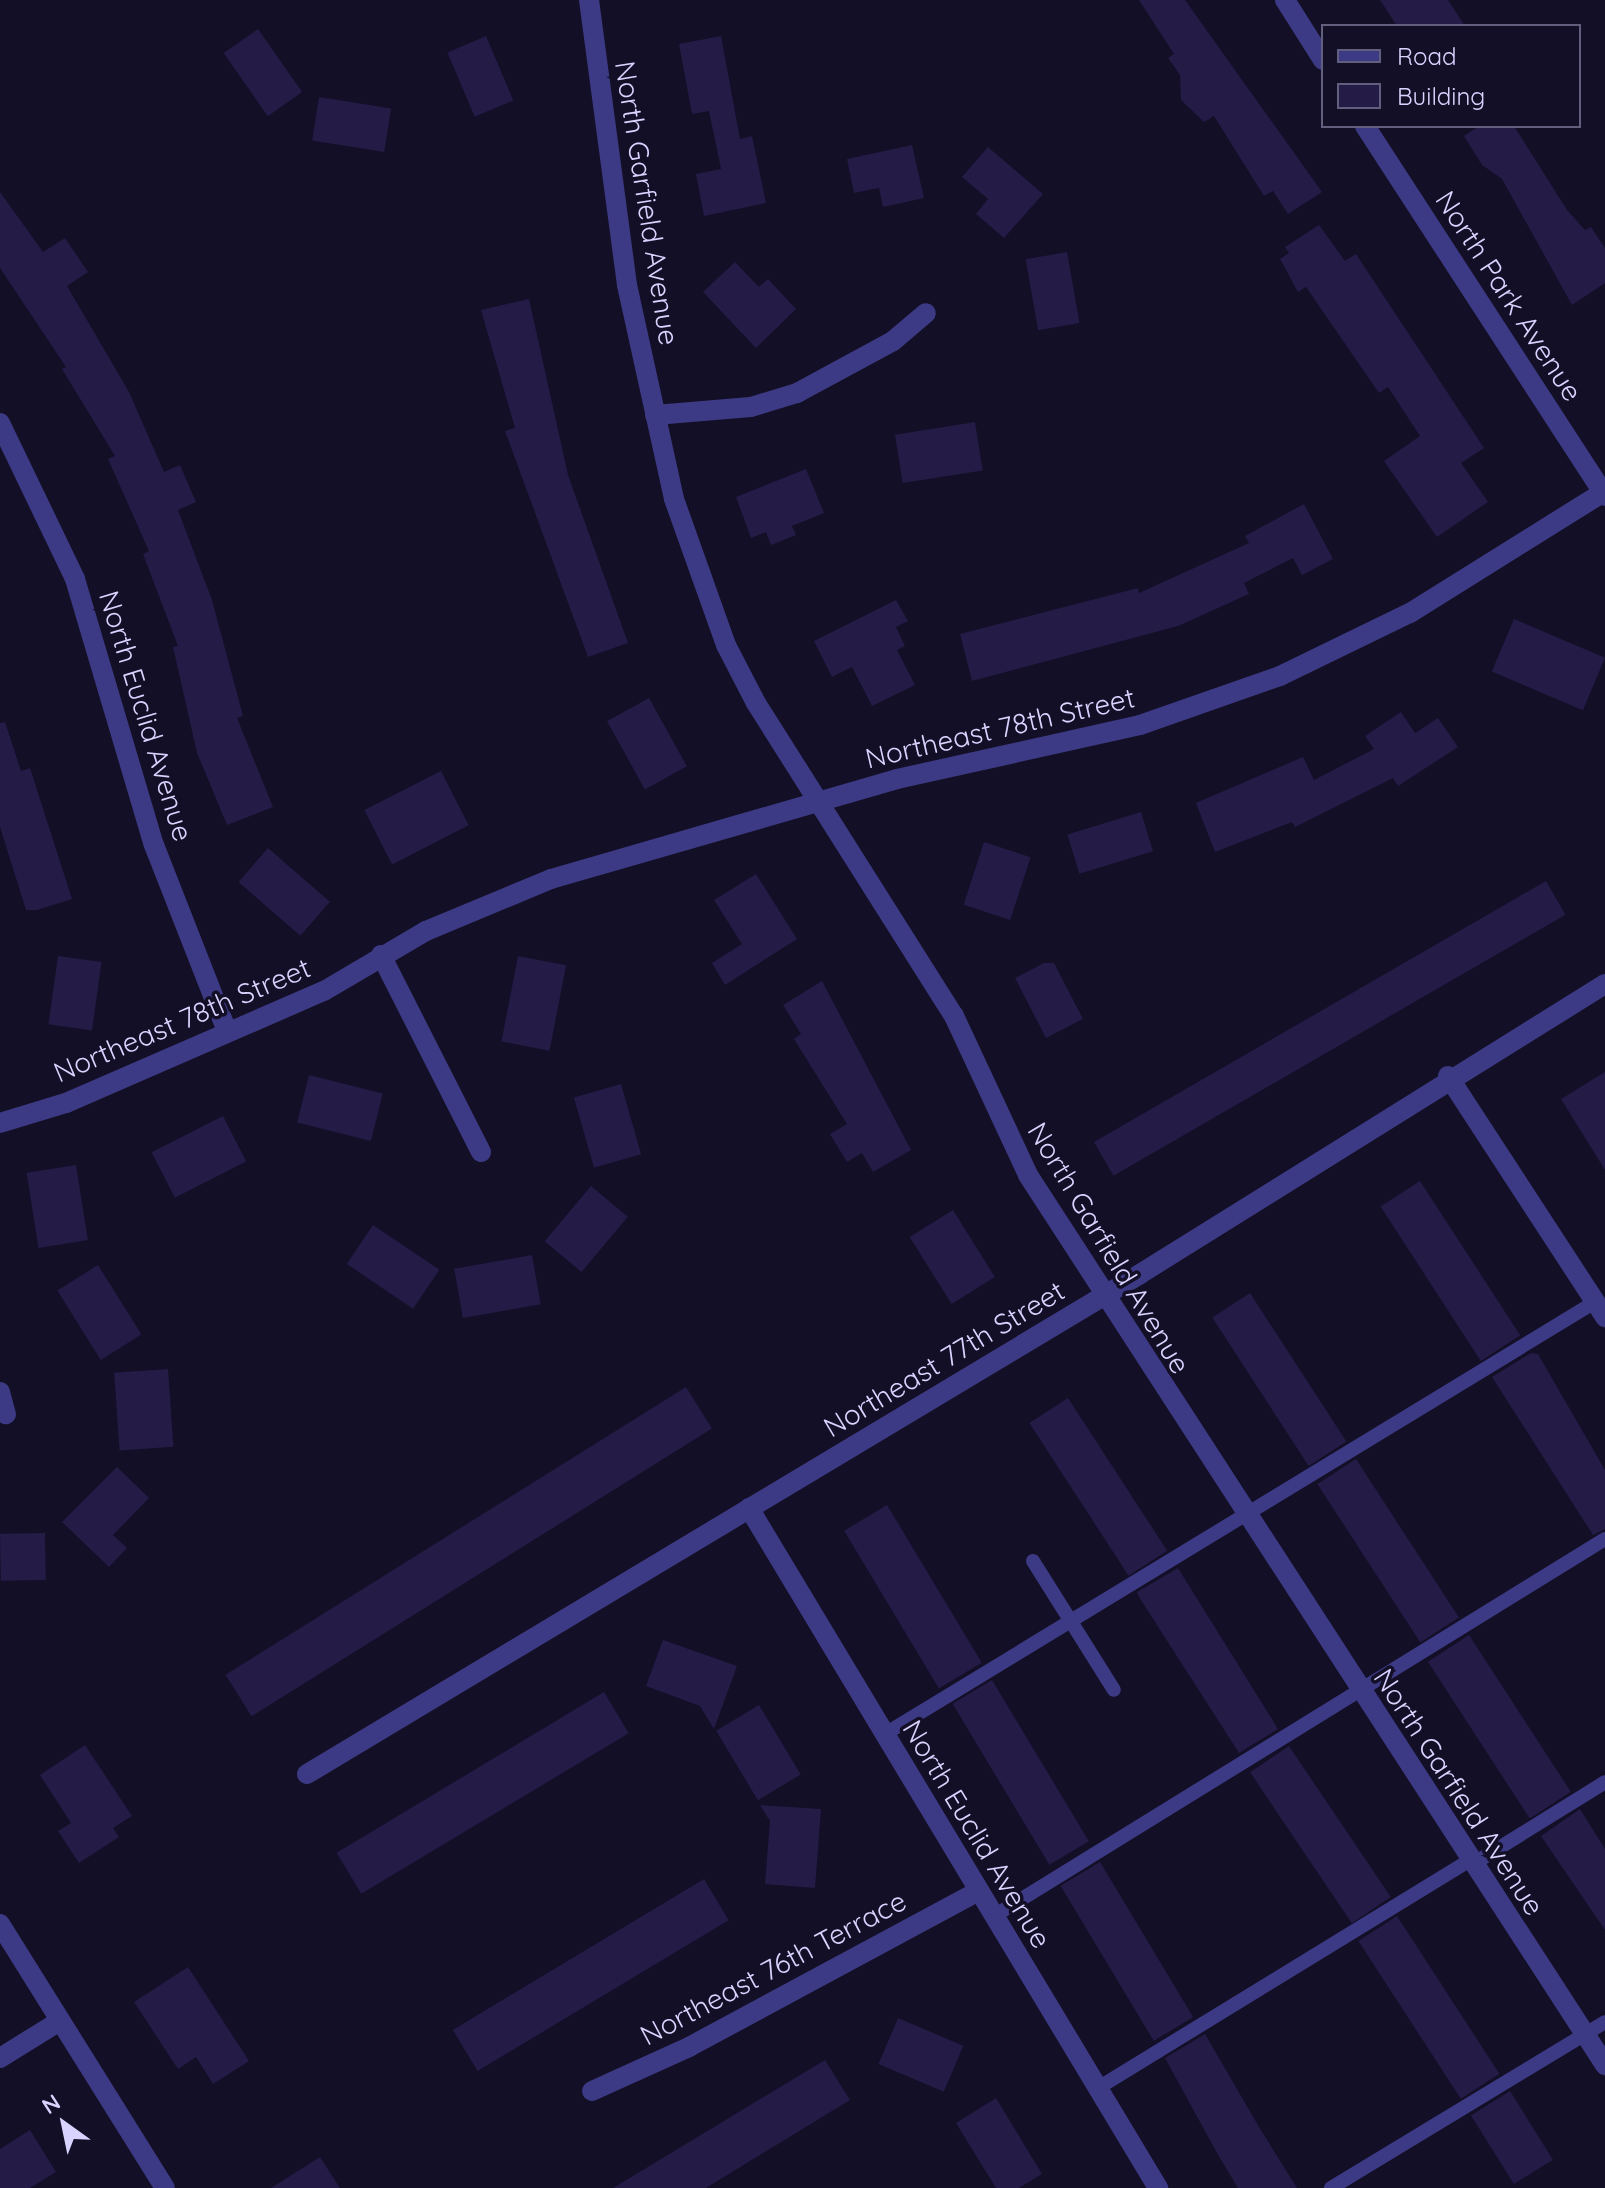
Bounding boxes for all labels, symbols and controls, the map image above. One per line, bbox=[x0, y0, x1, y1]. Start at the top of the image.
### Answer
legend bbox=[1321, 24, 1581, 128]
text: Road bbox=[1397, 41, 1457, 71]
street label: North Garfield Avenue bbox=[608, 59, 686, 347]
text: Building bbox=[1397, 81, 1485, 111]
street label: North Park Avenue bbox=[1429, 185, 1589, 407]
street label: North Euclid Avenue bbox=[92, 587, 200, 845]
street label: Northeast 78th Street bbox=[862, 681, 1138, 775]
street label: Northeast 78th Street bbox=[49, 951, 315, 1089]
street label: North Garfield Avenue bbox=[1021, 1116, 1197, 1380]
street label: Northeast 77th Street bbox=[818, 1274, 1070, 1444]
street label: North Garfield Avenue bbox=[1367, 1662, 1551, 1922]
street label: North Euclid Avenue bbox=[896, 1714, 1058, 1954]
street label: Northeast 76th Terrace bbox=[634, 1884, 912, 2052]
north arrow bbox=[24, 2084, 104, 2164]
text: N bbox=[37, 2088, 65, 2120]

